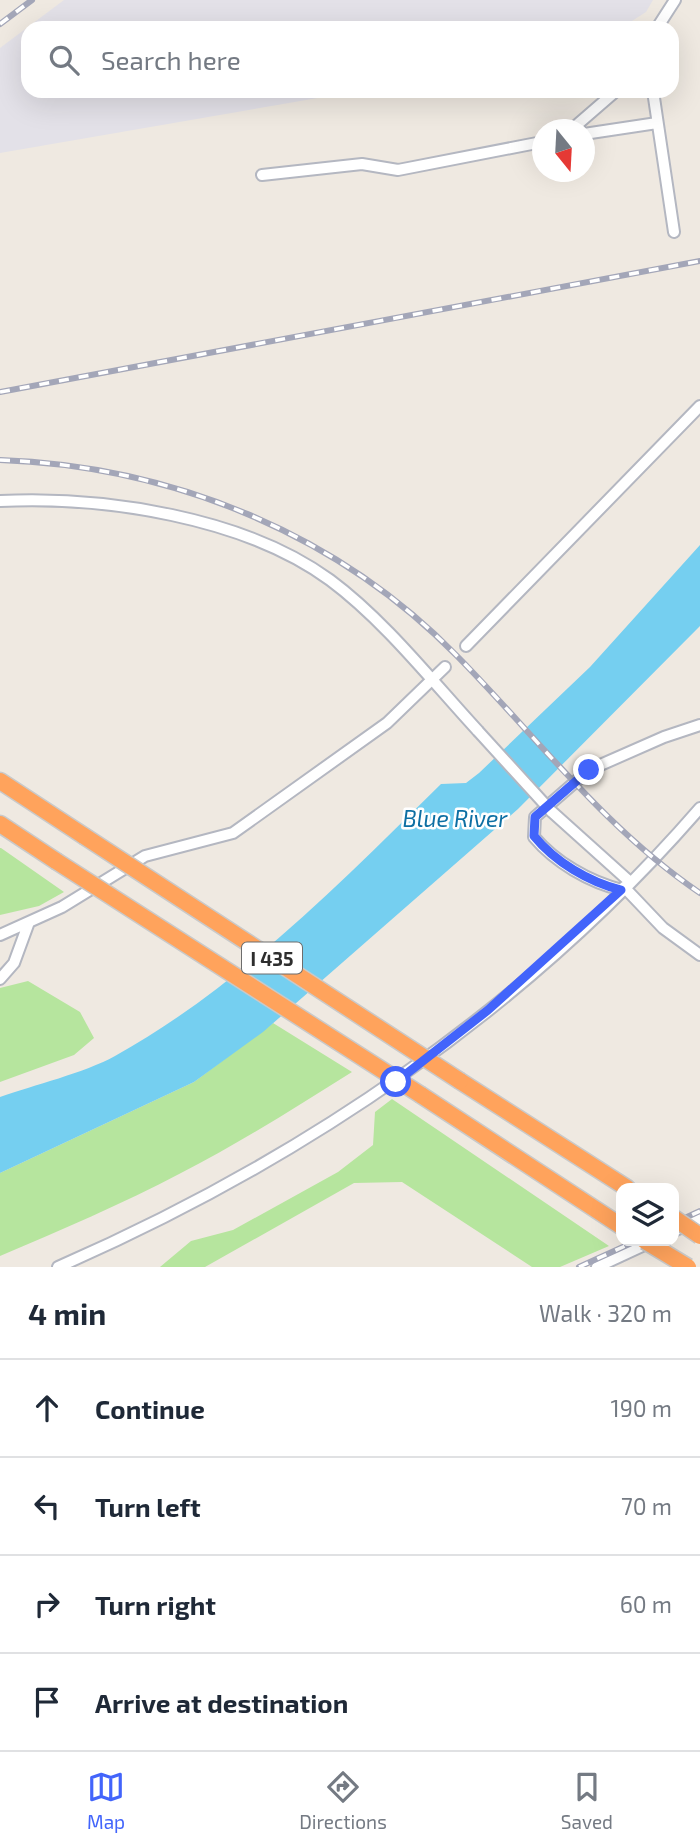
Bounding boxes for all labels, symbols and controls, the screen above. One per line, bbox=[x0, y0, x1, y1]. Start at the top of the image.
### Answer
search box bbox=[21, 21, 679, 98]
icon: search bbox=[45, 41, 83, 79]
text: Search here bbox=[101, 44, 241, 75]
north arrow bbox=[532, 119, 595, 182]
route end bbox=[573, 754, 604, 785]
water label: Blue River bbox=[402, 804, 508, 832]
road number: I 435 bbox=[242, 942, 302, 974]
route start bbox=[380, 1066, 411, 1097]
map controls bbox=[616, 1183, 679, 1246]
button: layers bbox=[616, 1183, 679, 1246]
text: 4 min bbox=[28, 1295, 106, 1331]
text: Walk · 320 m bbox=[539, 1299, 672, 1327]
icon: ahead bbox=[28, 1389, 66, 1427]
text: Continue bbox=[95, 1393, 205, 1424]
text: 190 m bbox=[611, 1394, 672, 1422]
icon: left bbox=[28, 1487, 66, 1525]
text: Turn left bbox=[95, 1491, 201, 1522]
text: 70 m bbox=[621, 1492, 672, 1520]
icon: right bbox=[28, 1585, 66, 1623]
text: Turn right bbox=[95, 1589, 216, 1620]
text: 60 m bbox=[620, 1590, 672, 1618]
icon: arrive bbox=[28, 1683, 66, 1721]
text: Arrive at destination bbox=[95, 1687, 348, 1718]
tab: Map bbox=[87, 1768, 125, 1833]
tab: Directions bbox=[299, 1768, 387, 1833]
tab: Saved bbox=[561, 1768, 613, 1833]

